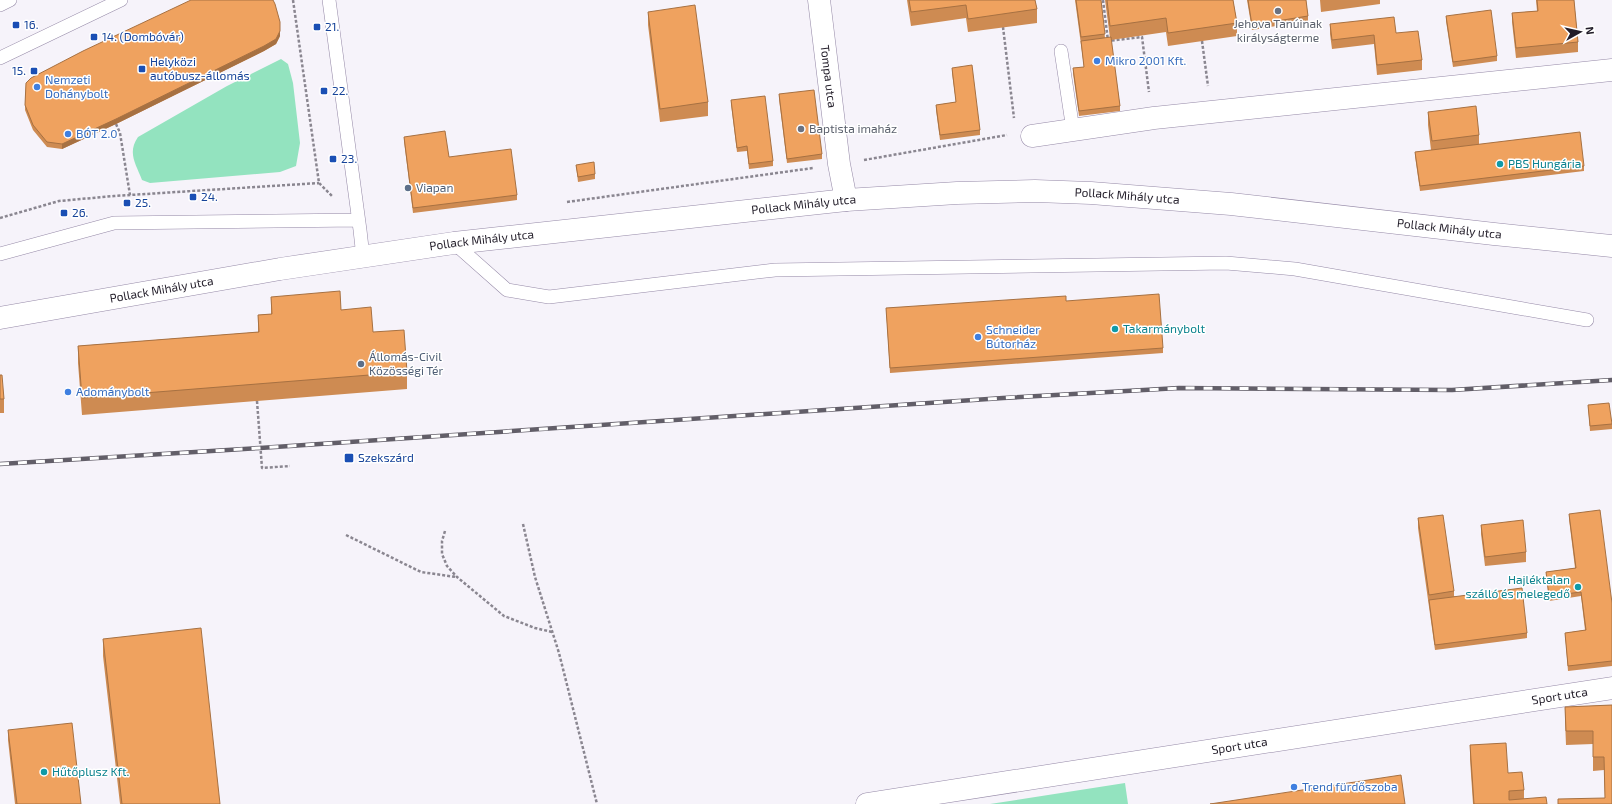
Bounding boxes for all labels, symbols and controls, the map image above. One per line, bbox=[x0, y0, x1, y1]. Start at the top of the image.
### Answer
marker: Jehova Tanúinak királyságterme bbox=[1273, 6, 1283, 16]
north arrow bbox=[1560, 12, 1600, 52]
place label: Jehova Tanúinak királyságterme bbox=[1234, 16, 1322, 44]
place label: 16. bbox=[24, 17, 38, 31]
place label: 21. bbox=[325, 19, 339, 33]
marker: 16. bbox=[11, 20, 21, 30]
marker: 21. bbox=[312, 22, 322, 32]
text: N bbox=[1583, 26, 1597, 35]
place label: 14. (Dombóvár) bbox=[102, 29, 184, 43]
marker: 14. (Dombóvár) bbox=[89, 32, 99, 42]
street label: Tompa utca bbox=[819, 44, 840, 108]
place label: Mikro 2001 Kft. bbox=[1105, 53, 1186, 67]
place label: Helyközi autóbusz-állomás bbox=[150, 54, 250, 82]
marker: Mikro 2001 Kft. bbox=[1092, 56, 1102, 66]
place label: 15. bbox=[12, 63, 26, 77]
marker: Helyközi autóbusz-állomás bbox=[137, 64, 147, 74]
marker: 15. bbox=[29, 66, 39, 76]
place label: Nemzeti Dohánybolt bbox=[45, 72, 109, 100]
marker: Nemzeti Dohánybolt bbox=[32, 82, 42, 92]
place label: 22. bbox=[332, 83, 348, 97]
marker: 22. bbox=[319, 86, 329, 96]
place label: Baptista imaház bbox=[809, 121, 897, 135]
marker: Baptista imaház bbox=[796, 124, 806, 134]
place label: BÓT 2.0 bbox=[76, 126, 117, 140]
marker: BÓT 2.0 bbox=[63, 129, 73, 139]
place label: 23. bbox=[341, 151, 357, 165]
marker: 23. bbox=[328, 154, 338, 164]
place label: PBS Hungária bbox=[1508, 156, 1581, 170]
marker: PBS Hungária bbox=[1495, 159, 1505, 169]
place label: Viapan bbox=[416, 180, 453, 194]
marker: Viapan bbox=[403, 183, 413, 193]
street label: Pollack Mihály utca bbox=[1074, 184, 1180, 206]
place label: 24. bbox=[201, 189, 218, 203]
street label: Pollack Mihály utca bbox=[751, 191, 856, 216]
marker: 24. bbox=[188, 192, 198, 202]
place label: 25. bbox=[135, 195, 151, 209]
marker: 25. bbox=[122, 198, 132, 208]
place label: 26. bbox=[72, 205, 88, 219]
marker: 26. bbox=[59, 208, 69, 218]
street label: Pollack Mihály utca bbox=[1396, 215, 1502, 241]
street label: Pollack Mihály utca bbox=[428, 226, 535, 253]
street label: Pollack Mihály utca bbox=[108, 273, 214, 305]
place label: Takarmánybolt bbox=[1123, 321, 1205, 335]
place label: Schneider Bútorház bbox=[986, 322, 1040, 350]
marker: Takarmánybolt bbox=[1110, 324, 1120, 334]
marker: Schneider Bútorház bbox=[973, 332, 983, 342]
place label: Állomás-Civil Közösségi Tér bbox=[369, 349, 443, 377]
marker: Állomás-Civil Közösségi Tér bbox=[356, 359, 366, 369]
place label: Adománybolt bbox=[76, 384, 150, 398]
marker: Adománybolt bbox=[63, 387, 73, 397]
place label: Szekszárd bbox=[358, 450, 414, 464]
marker: Szekszárd bbox=[343, 452, 355, 464]
place label: Hajléktalan szálló és melegedő bbox=[1466, 572, 1570, 600]
marker: Hajléktalan szálló és melegedő bbox=[1573, 582, 1583, 592]
street label: Sport utca bbox=[1531, 684, 1588, 706]
street label: Sport utca bbox=[1210, 734, 1268, 756]
place label: Hűtőplusz Kft. bbox=[52, 764, 129, 778]
marker: Hűtőplusz Kft. bbox=[39, 767, 49, 777]
place label: Trend fürdőszoba bbox=[1302, 779, 1398, 793]
marker: Trend fürdőszoba bbox=[1289, 782, 1299, 792]

